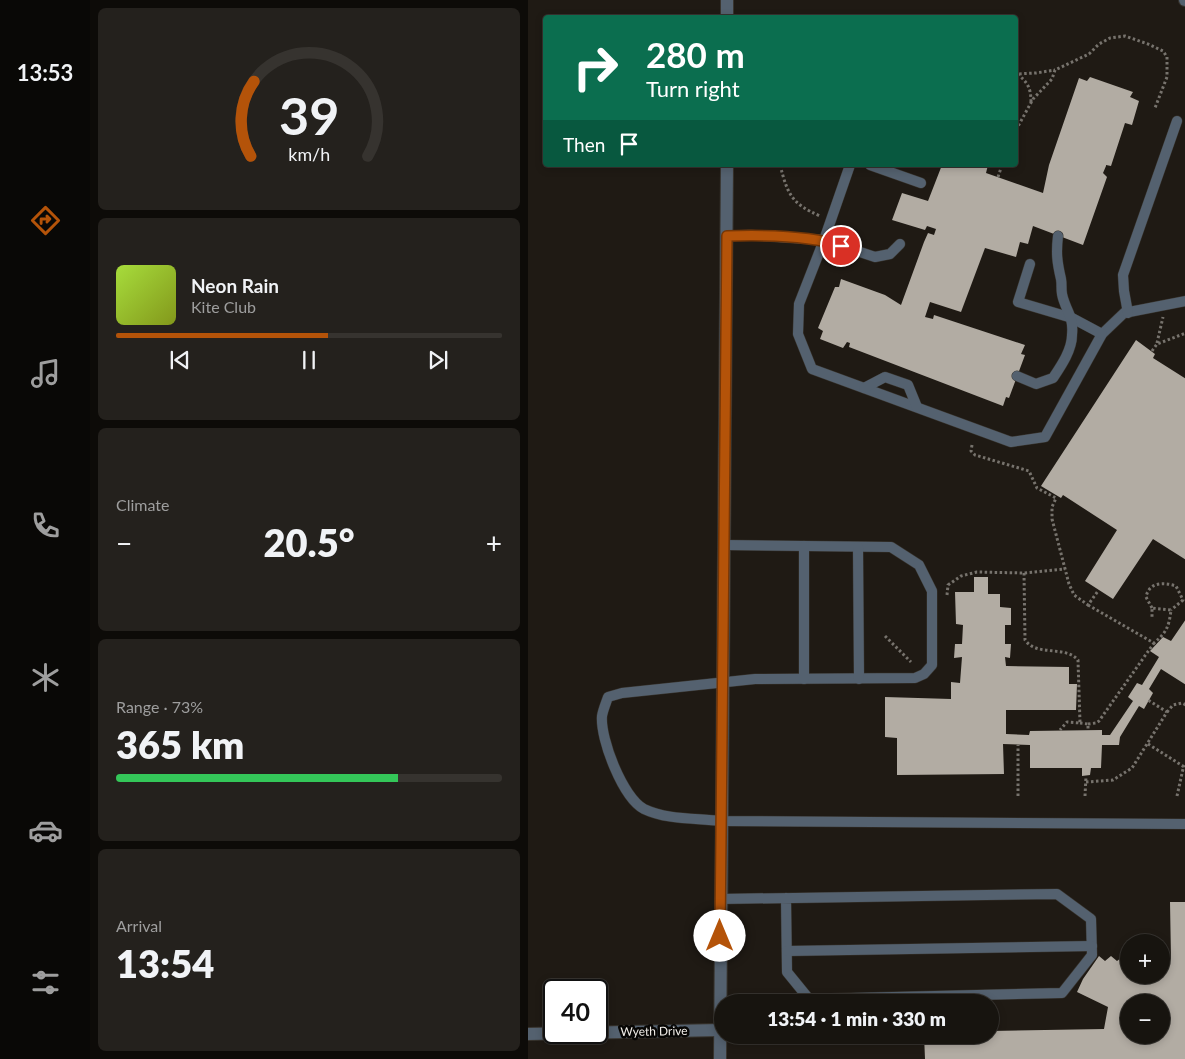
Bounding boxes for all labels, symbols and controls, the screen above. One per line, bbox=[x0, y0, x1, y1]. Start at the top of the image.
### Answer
text: 280 m bbox=[646, 33, 745, 75]
icon: right bbox=[563, 35, 628, 100]
text: 13:53 bbox=[17, 59, 73, 86]
text: Turn right bbox=[646, 75, 740, 102]
text: 39 bbox=[279, 84, 339, 146]
icon: arrive bbox=[615, 130, 643, 158]
text: Then bbox=[563, 133, 605, 156]
text: km/h bbox=[288, 143, 330, 165]
icon: directions bbox=[28, 203, 63, 238]
pin bbox=[820, 225, 862, 267]
icon: arrive bbox=[827, 232, 855, 260]
text: Neon Rain bbox=[191, 274, 279, 297]
text: Kite Club bbox=[191, 297, 256, 316]
icon: previous bbox=[166, 346, 194, 374]
icon: pause bbox=[295, 346, 323, 374]
icon: next bbox=[424, 346, 452, 374]
icon: music bbox=[28, 356, 63, 391]
text: Climate bbox=[116, 495, 169, 514]
icon: phone bbox=[28, 508, 63, 543]
text: 20.5° bbox=[263, 519, 355, 565]
text: − bbox=[116, 526, 132, 560]
text: + bbox=[486, 526, 502, 560]
icon: climate bbox=[28, 660, 63, 695]
text: Range · 73% bbox=[116, 697, 203, 716]
text: 365 km bbox=[116, 721, 244, 767]
icon: car bbox=[28, 813, 63, 848]
position arrow bbox=[693, 909, 745, 961]
text: Arrival bbox=[116, 916, 162, 935]
map controls bbox=[1120, 934, 1170, 1044]
button: + bbox=[1120, 934, 1170, 984]
text: 13:54 bbox=[116, 940, 214, 986]
icon: filters bbox=[28, 965, 63, 1000]
speed limit sign: 40 bbox=[543, 979, 608, 1044]
button: − bbox=[1120, 994, 1170, 1044]
text: 13:54 · 1 min · 330 m bbox=[767, 1007, 946, 1030]
street label: Wyeth Drive bbox=[620, 1023, 688, 1039]

